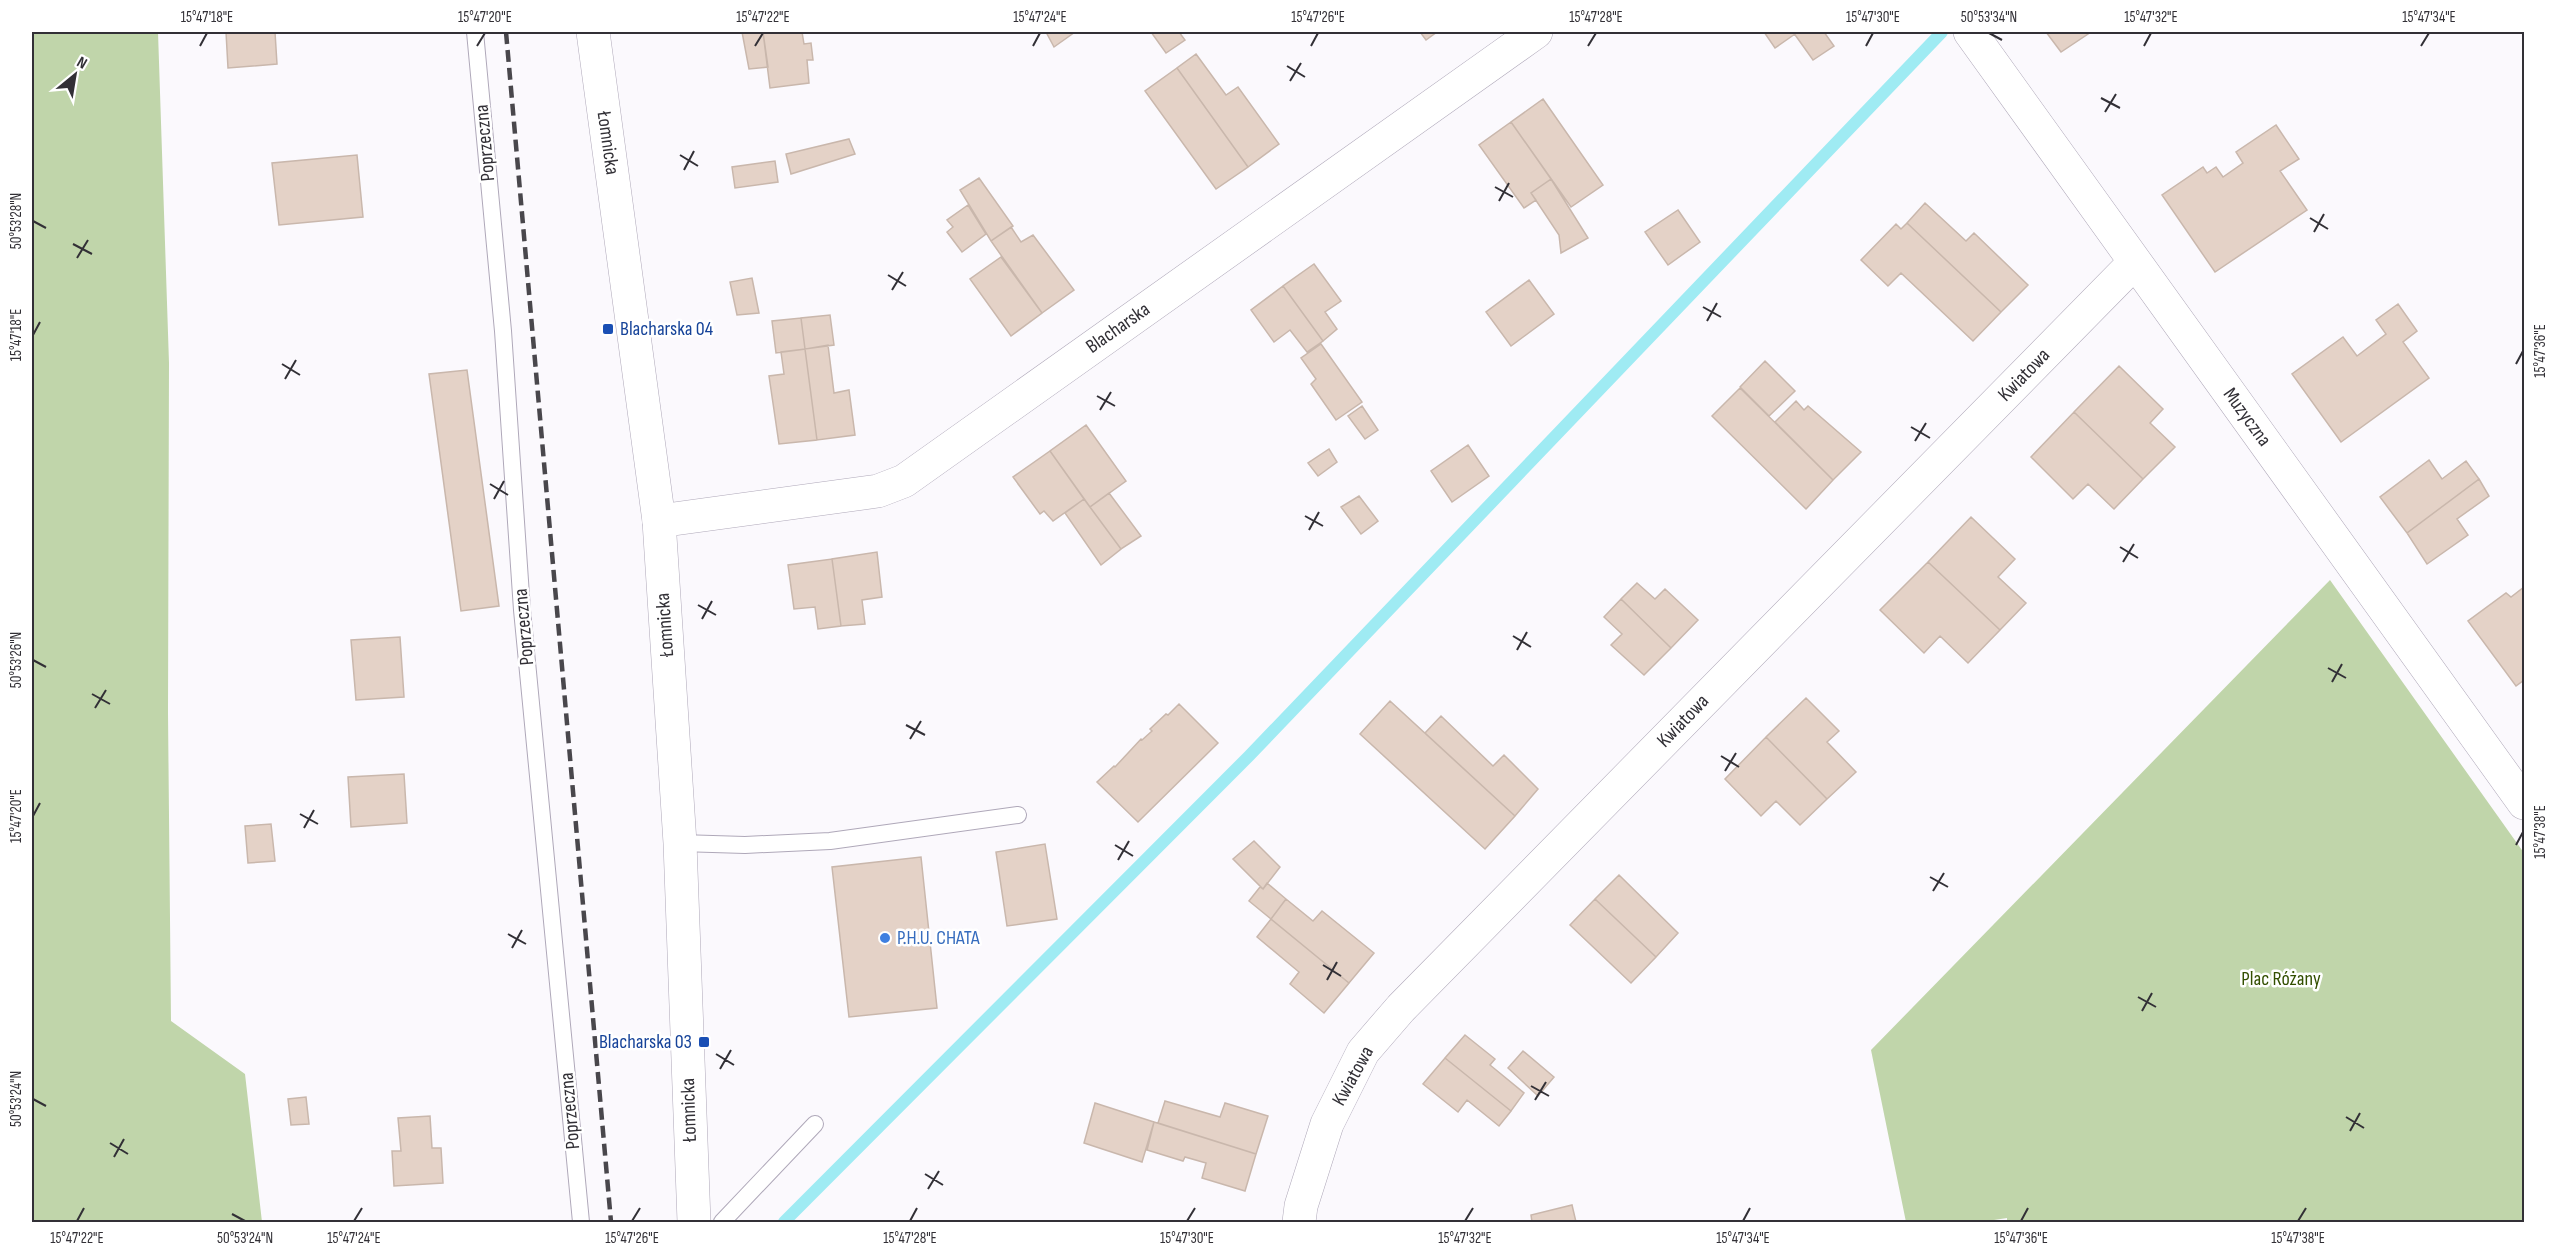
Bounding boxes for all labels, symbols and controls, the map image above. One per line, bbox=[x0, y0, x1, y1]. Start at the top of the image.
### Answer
text: 15°47'18"E bbox=[181, 8, 233, 27]
text: 15°47'20"E bbox=[458, 8, 512, 27]
text: 15°47'22"E bbox=[736, 8, 790, 27]
text: 15°47'24"E bbox=[1013, 8, 1067, 27]
text: 15°47'26"E bbox=[1291, 8, 1345, 27]
text: 15°47'28"E bbox=[1569, 8, 1623, 27]
text: 15°47'30"E bbox=[1846, 8, 1900, 27]
text: 50°53'34"N bbox=[1961, 8, 2017, 27]
text: 15°47'32"E bbox=[2124, 8, 2178, 27]
text: 15°47'34"E bbox=[2402, 8, 2456, 27]
north arrow bbox=[45, 45, 105, 105]
text: N bbox=[73, 53, 90, 74]
street label: Poprzeczna bbox=[470, 104, 500, 182]
street label: Łomnicka bbox=[592, 109, 624, 176]
text: 50°53'28"N bbox=[7, 193, 26, 249]
street label: Blacharska bbox=[1081, 297, 1155, 359]
text: 15°47'18"E bbox=[7, 309, 26, 361]
place label: Blacharska 04 bbox=[620, 317, 713, 341]
marker: Blacharska 04 bbox=[601, 322, 615, 336]
text: 15°47'36"E bbox=[2531, 324, 2550, 378]
street label: Kwiatowa bbox=[1993, 344, 2055, 406]
street label: Muzyczna bbox=[2218, 383, 2276, 451]
street label: Poprzeczna bbox=[509, 588, 539, 666]
street label: Łomnicka bbox=[651, 592, 679, 659]
text: 50°53'26"N bbox=[7, 632, 26, 688]
street label: Kwiatowa bbox=[1652, 690, 1714, 752]
text: 15°47'20"E bbox=[7, 789, 26, 843]
text: 15°47'38"E bbox=[2531, 805, 2550, 859]
place label: P.H.U. CHATA bbox=[897, 926, 980, 950]
marker: P.H.U. CHATA bbox=[878, 931, 892, 945]
park label: Plac Różany bbox=[2241, 967, 2321, 991]
place label: Blacharska 03 bbox=[599, 1030, 692, 1054]
marker: Blacharska 03 bbox=[697, 1035, 711, 1049]
street label: Kwiatowa bbox=[1327, 1042, 1379, 1110]
text: 50°53'24"N bbox=[7, 1071, 26, 1127]
street label: Poprzeczna bbox=[555, 1072, 585, 1150]
street label: Łomnicka bbox=[676, 1078, 702, 1143]
text: 15°47'22"E bbox=[50, 1229, 104, 1248]
text: 50°53'24"N bbox=[217, 1229, 273, 1248]
text: 15°47'24"E bbox=[327, 1229, 381, 1248]
text: 15°47'26"E bbox=[605, 1229, 659, 1248]
text: 15°47'28"E bbox=[883, 1229, 937, 1248]
text: 15°47'30"E bbox=[1160, 1229, 1214, 1248]
text: 15°47'32"E bbox=[1438, 1229, 1492, 1248]
text: 15°47'34"E bbox=[1716, 1229, 1770, 1248]
text: 15°47'36"E bbox=[1994, 1229, 2048, 1248]
text: 15°47'38"E bbox=[2271, 1229, 2325, 1248]

